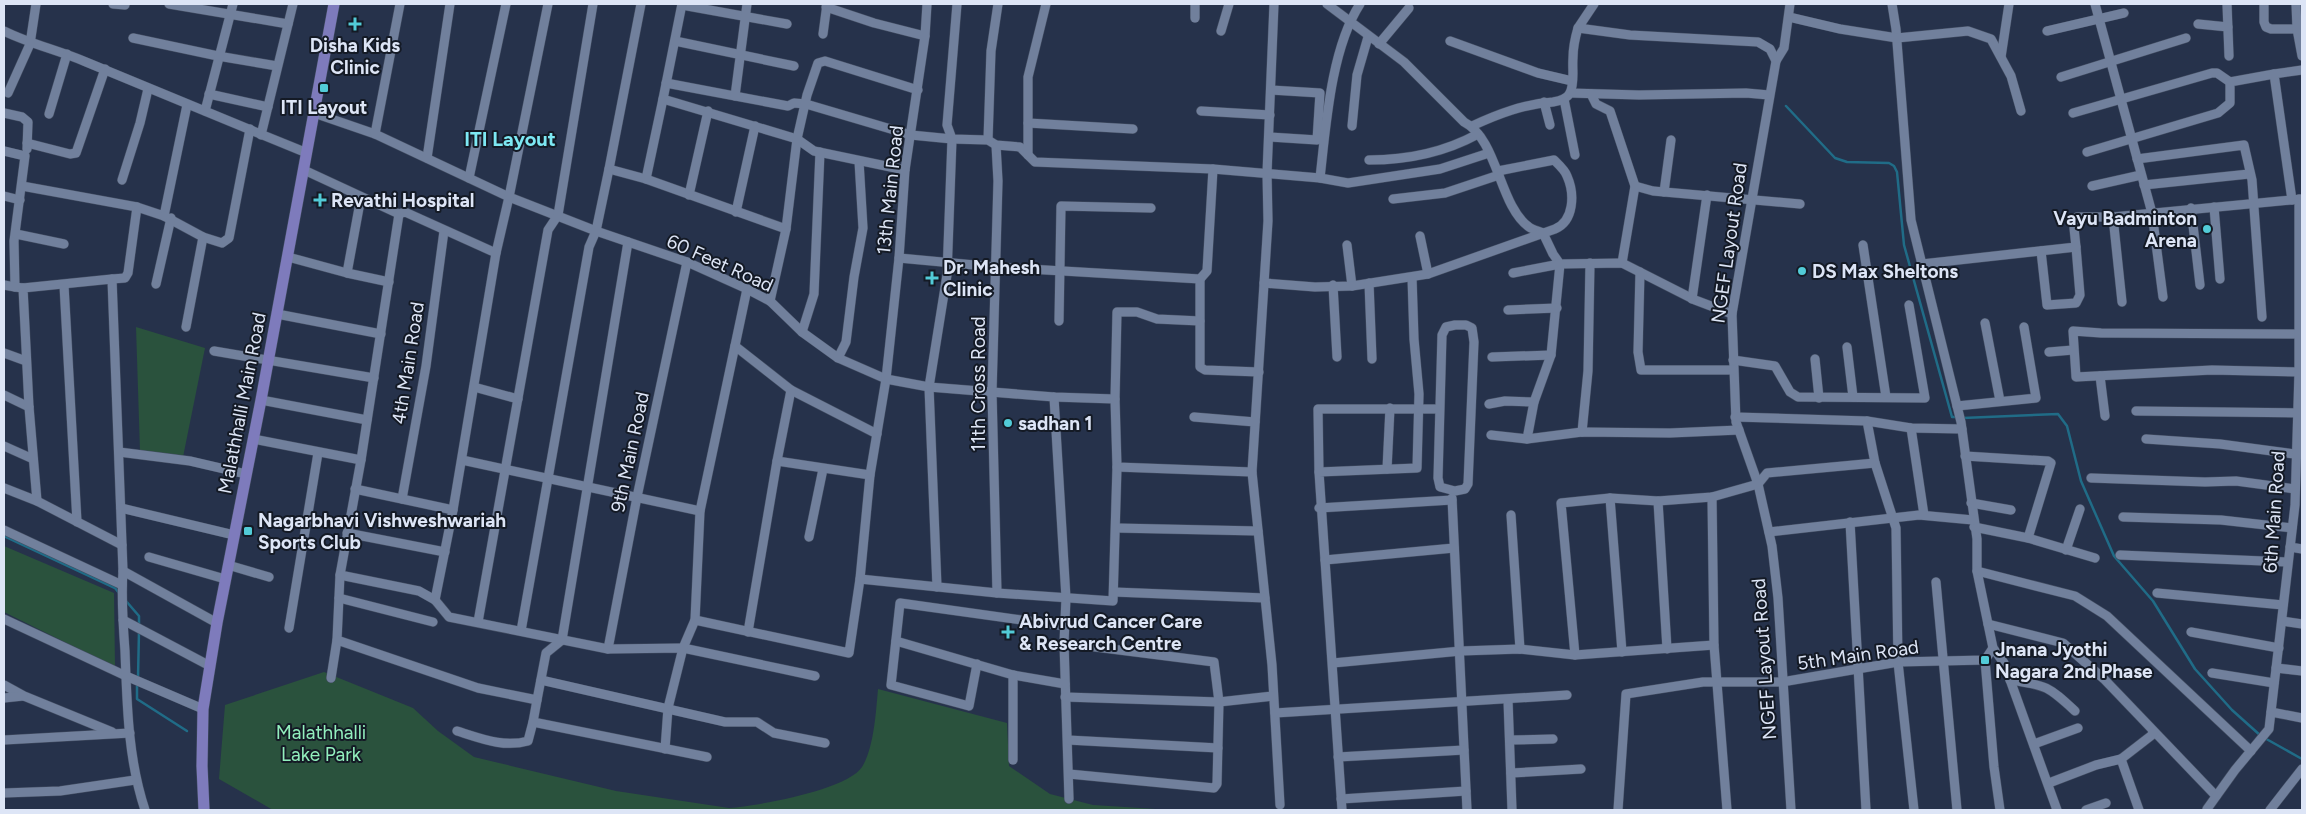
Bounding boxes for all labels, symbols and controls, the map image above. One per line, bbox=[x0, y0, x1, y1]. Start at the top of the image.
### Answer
marker: Disha Kids Clinic bbox=[348, 17, 362, 31]
place label: Disha Kids Clinic bbox=[310, 34, 400, 79]
marker: ITI Layout bbox=[318, 82, 330, 94]
place label: ITI Layout bbox=[281, 96, 368, 119]
street label: 13th Main Road bbox=[872, 124, 908, 256]
district label: ITI Layout bbox=[464, 127, 556, 151]
street label: NGEF Layout Road bbox=[1706, 161, 1752, 325]
place label: Revathi Hospital bbox=[331, 189, 475, 212]
marker: Revathi Hospital bbox=[313, 193, 327, 207]
place label: Vayu Badminton Arena bbox=[2053, 207, 2197, 252]
marker: Vayu Badminton Arena bbox=[2201, 223, 2213, 235]
street label: 60 Feet Road bbox=[663, 229, 777, 297]
place label: Dr. Mahesh Clinic bbox=[943, 256, 1040, 301]
place label: DS Max Sheltons bbox=[1812, 260, 1958, 283]
marker: DS Max Sheltons bbox=[1796, 265, 1808, 277]
marker: Dr. Mahesh Clinic bbox=[925, 271, 939, 285]
street label: 4th Main Road bbox=[387, 300, 429, 426]
street label: Malathhalli Main Road bbox=[213, 310, 271, 496]
street label: 11th Cross Road bbox=[967, 316, 990, 452]
street label: 9th Main Road bbox=[606, 390, 654, 514]
place label: sadhan 1 bbox=[1018, 412, 1093, 435]
marker: sadhan 1 bbox=[1002, 417, 1014, 429]
street label: 6th Main Road bbox=[2258, 450, 2290, 574]
place label: Nagarbhavi Vishweshwariah Sports Club bbox=[258, 509, 506, 554]
marker: Nagarbhavi Vishweshwariah Sports Club bbox=[242, 525, 254, 537]
street label: NGEF Layout Road bbox=[1747, 577, 1781, 741]
place label: Abivrud Cancer Care & Research Centre bbox=[1019, 610, 1203, 655]
marker: Abivrud Cancer Care & Research Centre bbox=[1001, 625, 1015, 639]
street label: 5th Main Road bbox=[1796, 635, 1920, 675]
place label: Jnana Jyothi Nagara 2nd Phase bbox=[1995, 638, 2153, 683]
marker: Jnana Jyothi Nagara 2nd Phase bbox=[1979, 654, 1991, 666]
park label: Malathhalli Lake Park bbox=[276, 721, 366, 766]

